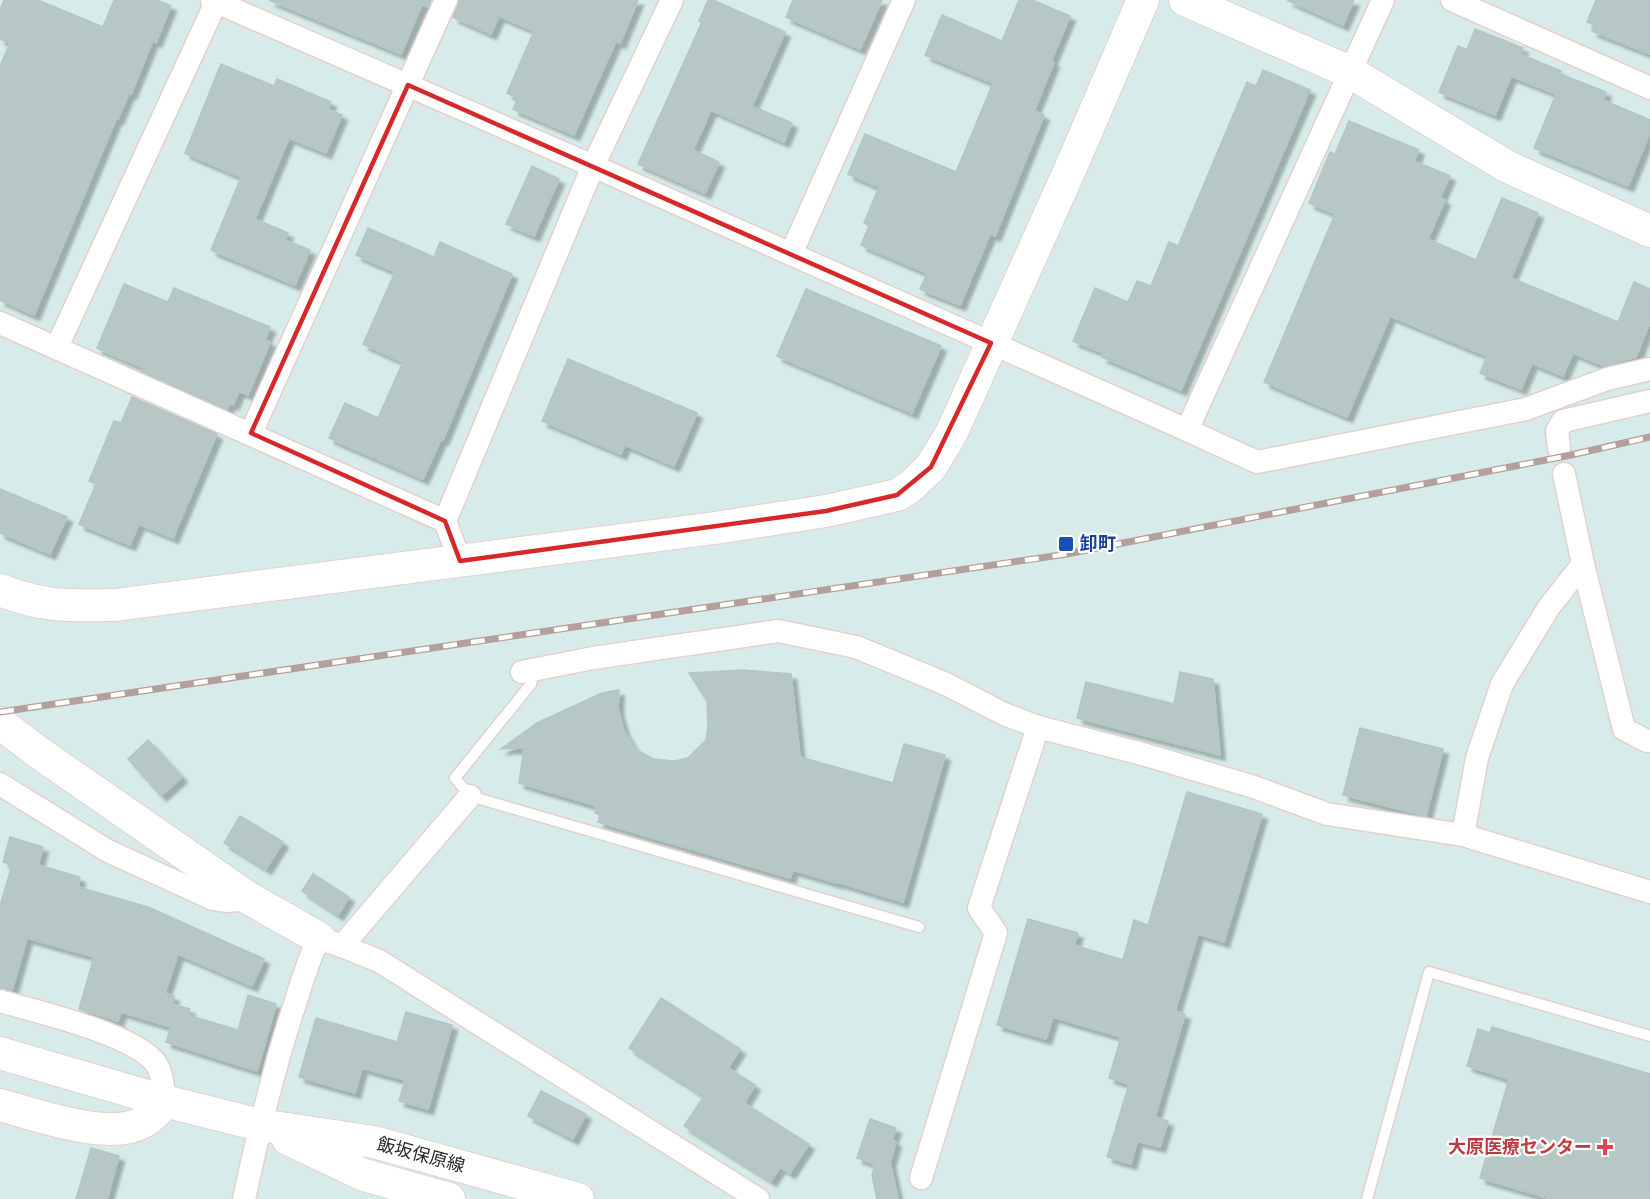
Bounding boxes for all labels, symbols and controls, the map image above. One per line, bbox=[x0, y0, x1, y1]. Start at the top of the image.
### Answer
place label: 卸町 bbox=[1080, 533, 1116, 555]
marker: 卸町 bbox=[1057, 535, 1075, 553]
street label: 飯坂保原線 bbox=[375, 1133, 467, 1177]
place label: 大原医療センター bbox=[1448, 1136, 1592, 1158]
marker: 大原医療センター bbox=[1596, 1138, 1614, 1156]

